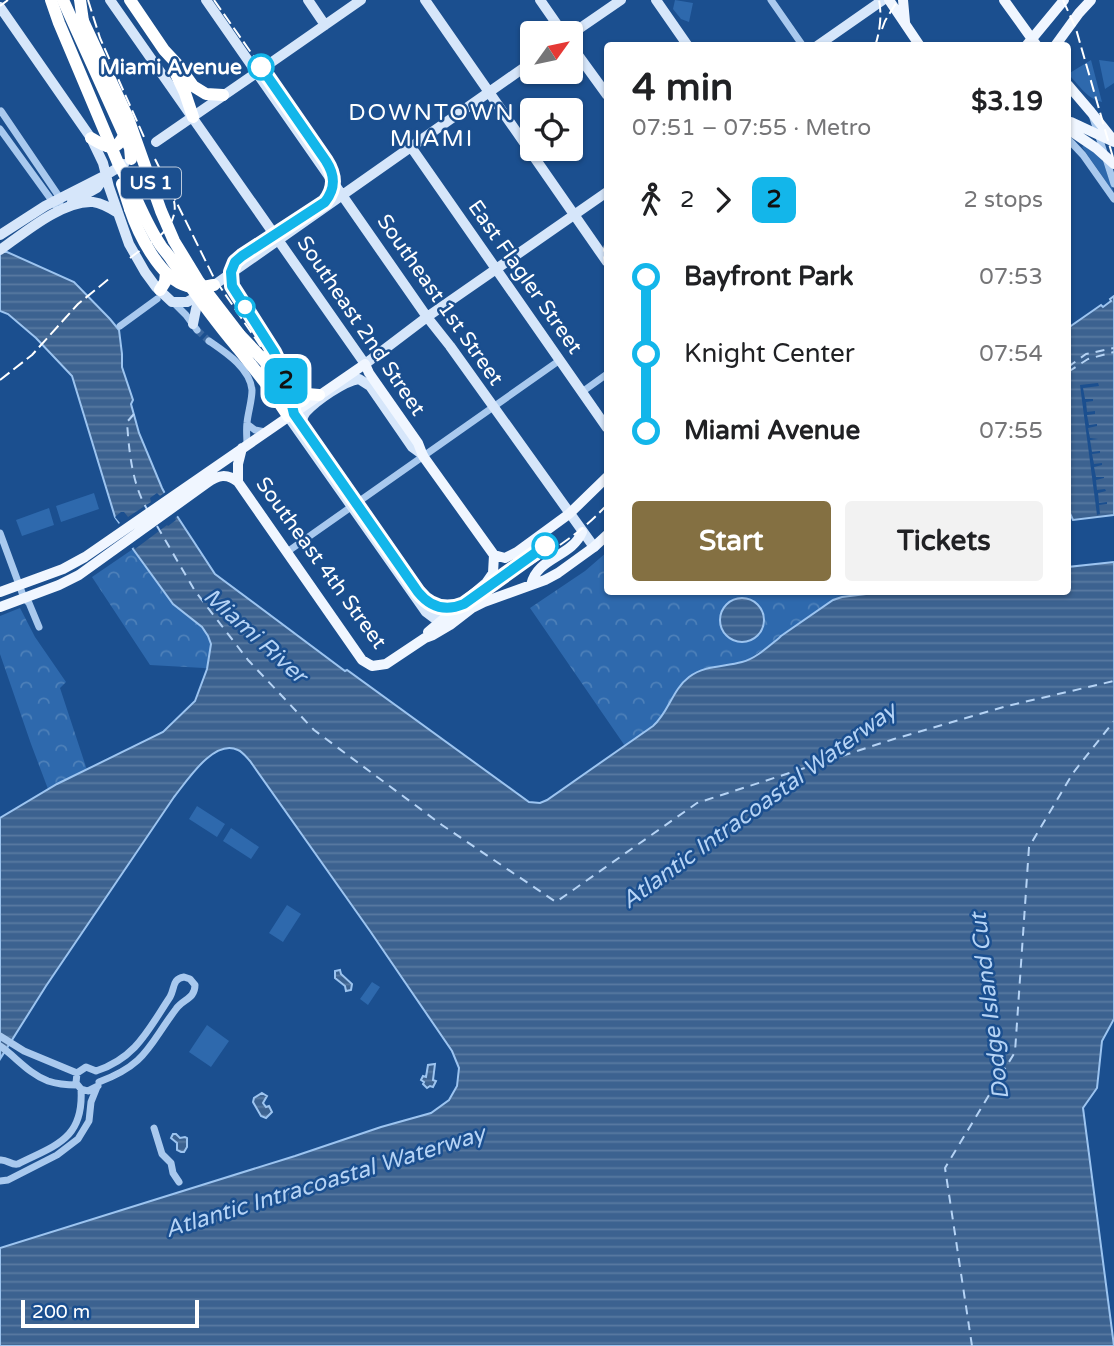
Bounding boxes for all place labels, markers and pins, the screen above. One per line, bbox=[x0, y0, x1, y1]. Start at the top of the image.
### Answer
marker: Miami Avenue bbox=[248, 54, 274, 80]
place label: Miami Avenue bbox=[100, 55, 242, 80]
unlabelled marker bbox=[235, 297, 255, 317]
unlabelled marker bbox=[532, 533, 558, 559]

